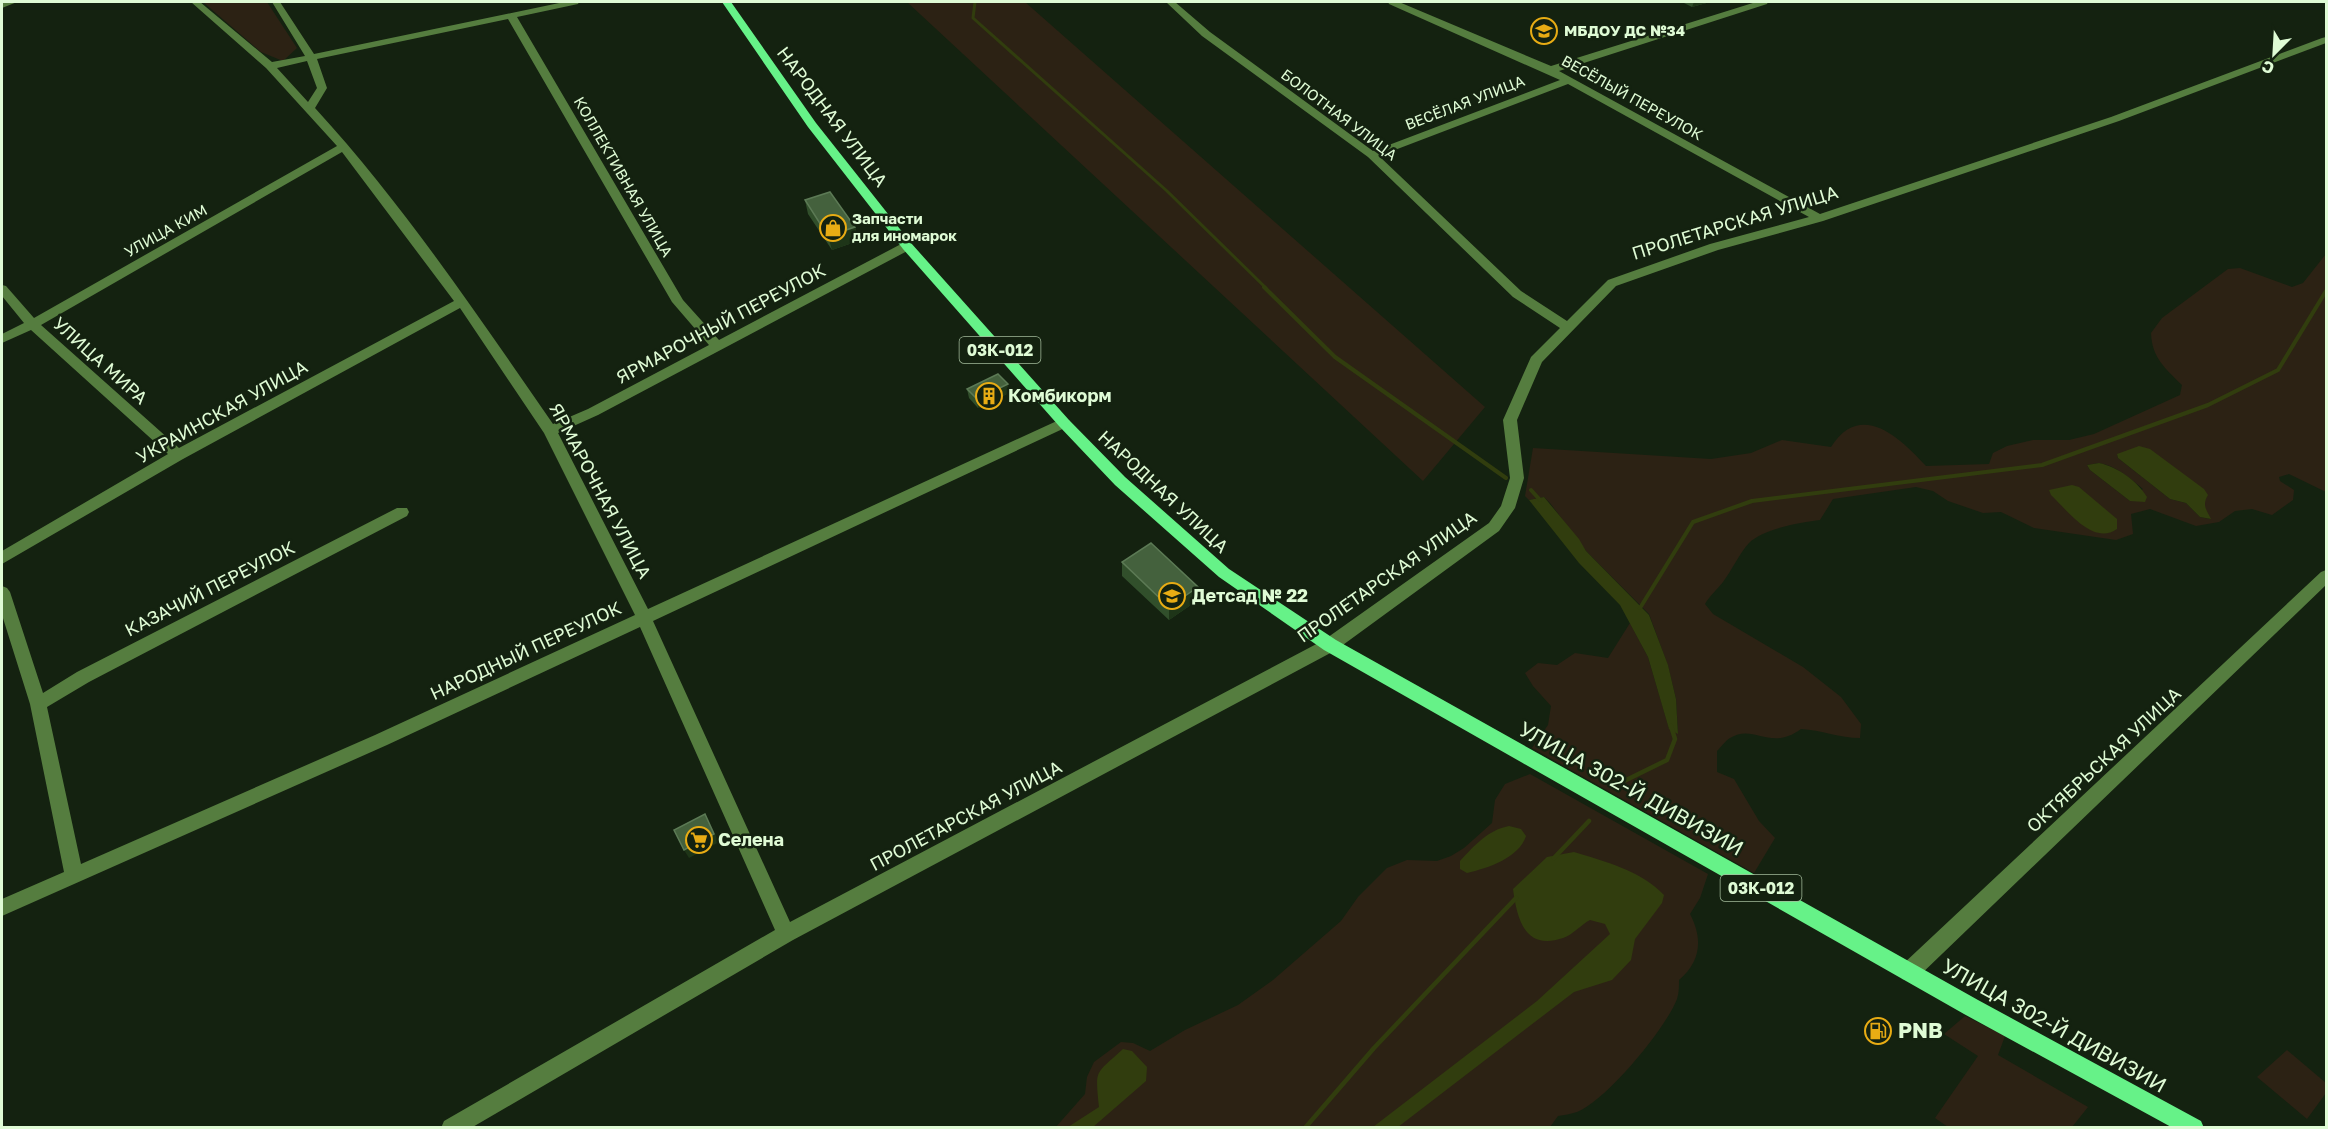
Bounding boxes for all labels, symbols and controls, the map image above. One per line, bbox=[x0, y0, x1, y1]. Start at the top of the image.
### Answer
school or university icon: МБДОУ ДС №34 bbox=[1529, 16, 1559, 46]
place label: МБДОУ ДС №34 bbox=[1564, 21, 1685, 39]
north arrow bbox=[2244, 24, 2304, 84]
street label: НАРОДНАЯ УЛИЦА bbox=[773, 42, 893, 191]
street label: ВЕСЁЛЫЙ ПЕРЕУЛОК bbox=[1559, 51, 1707, 144]
text: С bbox=[2259, 56, 2277, 79]
street label: БОЛОТНАЯ УЛИЦА bbox=[1278, 65, 1401, 164]
street label: ВЕСЁЛАЯ УЛИЦА bbox=[1402, 71, 1527, 133]
street label: КОЛЛЕКТИВНАЯ УЛИЦА bbox=[571, 93, 677, 260]
street label: ПРОЛЕТАРСКАЯ УЛИЦА bbox=[1629, 180, 1840, 264]
street label: УЛИЦА КИМ bbox=[121, 200, 210, 260]
place label: Запчасти для иномарок bbox=[852, 209, 957, 244]
shop icon: Запчасти для иномарок bbox=[818, 213, 848, 243]
street label: ЯРМАРОЧНЫЙ ПЕРЕУЛОК bbox=[612, 258, 829, 388]
street label: УЛИЦА МИРА bbox=[49, 312, 153, 409]
road number: 03К-012 bbox=[960, 337, 1040, 363]
street label: УКРАИНСКАЯ УЛИЦА bbox=[132, 355, 311, 467]
building icon: Комбикорм bbox=[974, 381, 1004, 411]
place label: Комбикорм bbox=[1008, 384, 1111, 406]
street label: ЯРМАРОЧНАЯ УЛИЦА bbox=[545, 399, 656, 582]
street label: НАРОДНАЯ УЛИЦА bbox=[1094, 425, 1233, 557]
street label: ПРОЛЕТАРСКАЯ УЛИЦА bbox=[1292, 506, 1480, 647]
street label: КАЗАЧИЙ ПЕРЕУЛОК bbox=[121, 535, 299, 641]
school or university icon: Детсад № 22 bbox=[1157, 581, 1187, 611]
place label: Детсад № 22 bbox=[1192, 584, 1308, 606]
street label: НАРОДНЫЙ ПЕРЕУЛОК bbox=[426, 596, 625, 704]
street label: ОКТЯБРЬСКАЯ УЛИЦА bbox=[2022, 682, 2185, 836]
street label: УЛИЦА 302-Й ДИВИЗИИ bbox=[1514, 715, 1748, 861]
street label: ПРОЛЕТАРСКАЯ УЛИЦА bbox=[866, 755, 1065, 875]
supermarket icon: Селена bbox=[684, 825, 714, 855]
place label: Селена bbox=[718, 828, 784, 850]
road number: 03К-012 bbox=[1720, 875, 1802, 901]
street label: УЛИЦА 302-Й ДИВИЗИИ bbox=[1937, 952, 2171, 1098]
fuel station icon: PNB bbox=[1863, 1016, 1893, 1046]
place label: PNB bbox=[1898, 1017, 1943, 1043]

